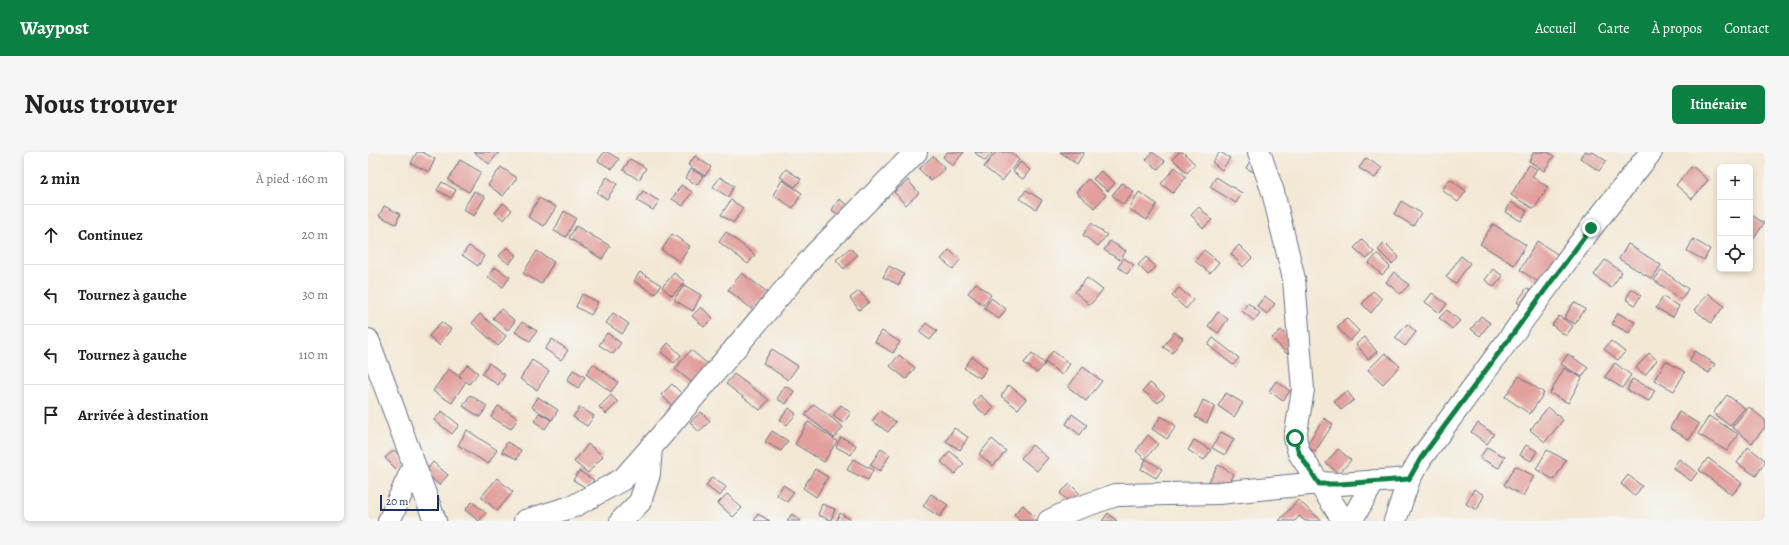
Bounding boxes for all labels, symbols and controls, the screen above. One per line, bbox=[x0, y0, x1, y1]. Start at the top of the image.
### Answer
text: Waypost bbox=[20, 15, 89, 41]
text: Accueil bbox=[1535, 19, 1576, 38]
text: Carte bbox=[1598, 19, 1630, 38]
text: À propos bbox=[1652, 19, 1702, 38]
text: Contact bbox=[1724, 19, 1769, 38]
text: Nous trouver bbox=[24, 85, 177, 123]
button: Itinéraire bbox=[1672, 85, 1765, 124]
map controls bbox=[1717, 164, 1753, 272]
button: + bbox=[1717, 164, 1753, 200]
text: 2 min bbox=[40, 167, 80, 190]
text: À pied · 160 m bbox=[256, 170, 328, 187]
button: − bbox=[1717, 200, 1753, 236]
route end bbox=[1582, 219, 1600, 237]
icon: ahead bbox=[40, 224, 62, 246]
text: Continuez bbox=[78, 225, 143, 245]
text: 20 m bbox=[302, 226, 328, 243]
button: locate bbox=[1717, 236, 1753, 272]
icon: left bbox=[40, 284, 62, 306]
text: Tournez à gauche bbox=[78, 285, 187, 305]
text: 30 m bbox=[302, 286, 328, 303]
icon: left bbox=[40, 344, 62, 366]
text: Tournez à gauche bbox=[78, 345, 187, 365]
text: 110 m bbox=[299, 346, 328, 363]
icon: arrive bbox=[40, 404, 62, 426]
text: Arrivée à destination bbox=[78, 405, 209, 425]
route start bbox=[1286, 429, 1304, 447]
scale bar bbox=[380, 493, 439, 512]
text: 20 m bbox=[386, 494, 408, 509]

